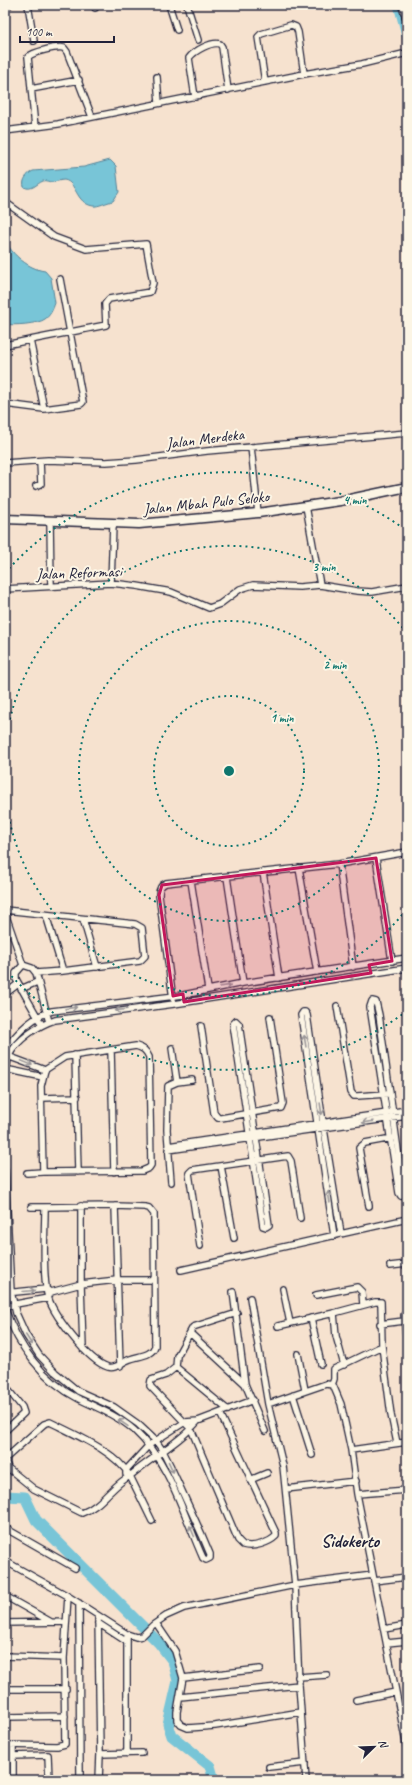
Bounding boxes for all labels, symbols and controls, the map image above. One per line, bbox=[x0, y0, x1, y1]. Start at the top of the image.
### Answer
scale bar bbox=[20, 18, 114, 44]
text: 100 m bbox=[26, 24, 53, 40]
street label: Jalan Merdeka bbox=[164, 424, 247, 454]
street label: Jalan Mbah Pulo Seloko bbox=[141, 486, 272, 520]
text: 4 min bbox=[344, 492, 367, 508]
text: 3 min bbox=[313, 559, 336, 575]
street label: Jalan Reformasi bbox=[35, 561, 124, 585]
text: 2 min bbox=[324, 657, 347, 673]
text: 1 min bbox=[271, 710, 294, 726]
centre of rings bbox=[222, 764, 236, 778]
one-way arrow bbox=[348, 972, 361, 980]
one-way arrow bbox=[218, 982, 231, 990]
one-way arrow bbox=[64, 1004, 77, 1012]
one-way arrow bbox=[115, 1006, 128, 1014]
one-way arrow bbox=[301, 1035, 309, 1048]
one-way arrow bbox=[21, 1059, 33, 1067]
one-way arrow bbox=[317, 1102, 325, 1115]
one-way arrow bbox=[362, 1118, 375, 1126]
one-way arrow bbox=[325, 1191, 333, 1204]
one-way arrow bbox=[22, 1287, 35, 1294]
one-way arrow bbox=[25, 1334, 33, 1345]
one-way arrow bbox=[118, 1419, 129, 1427]
one-way arrow bbox=[168, 1461, 175, 1473]
one-way arrow bbox=[188, 1525, 195, 1537]
district label: Sidokerto bbox=[321, 1530, 381, 1552]
north arrow bbox=[354, 1727, 394, 1767]
text: N bbox=[375, 1737, 392, 1751]

